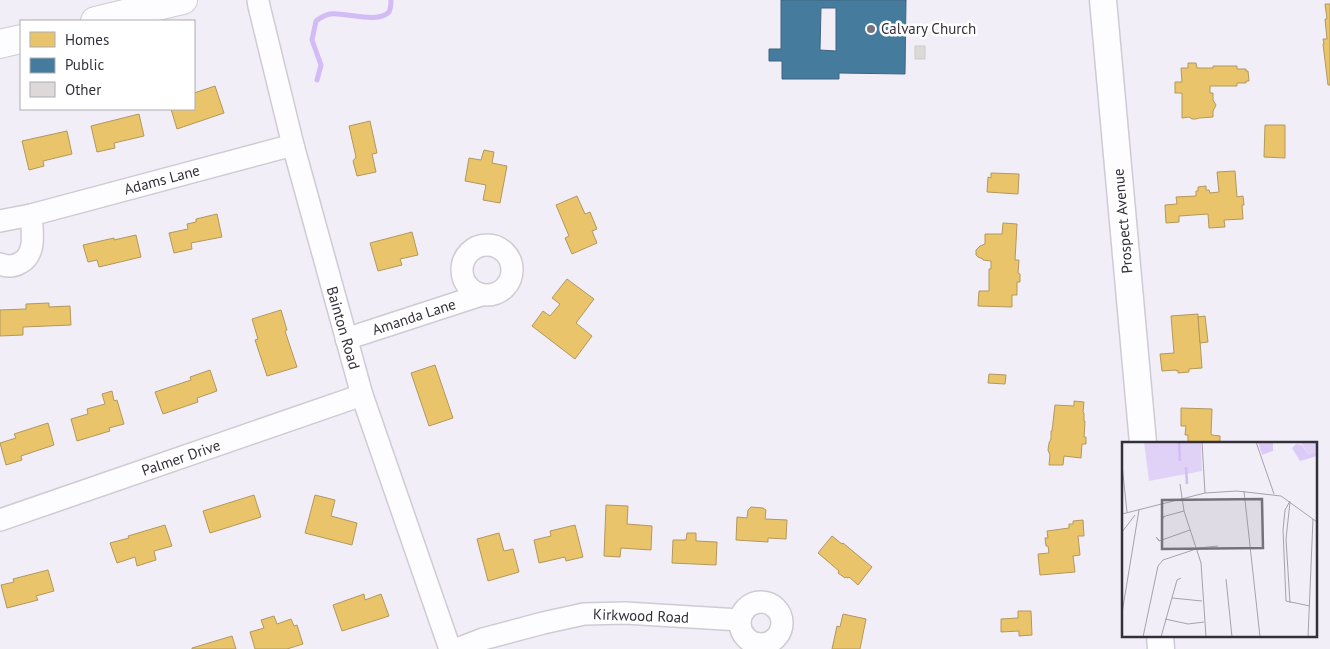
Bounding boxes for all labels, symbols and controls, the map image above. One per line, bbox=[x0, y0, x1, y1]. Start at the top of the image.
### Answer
place label: Calvary Church bbox=[881, 19, 976, 38]
legend bbox=[20, 20, 195, 110]
marker: Calvary Church bbox=[865, 23, 877, 35]
text: Homes bbox=[65, 30, 109, 49]
text: Public bbox=[65, 55, 104, 74]
text: Other bbox=[65, 80, 101, 99]
street label: Adams Lane bbox=[122, 160, 202, 199]
street label: Prospect Avenue bbox=[1108, 168, 1137, 274]
street label: Bainton Road bbox=[323, 284, 364, 372]
street label: Amanda Lane bbox=[370, 294, 458, 339]
street label: Palmer Drive bbox=[139, 435, 223, 480]
inset map bbox=[1122, 442, 1318, 636]
street label: Kirkwood Road bbox=[593, 604, 689, 627]

